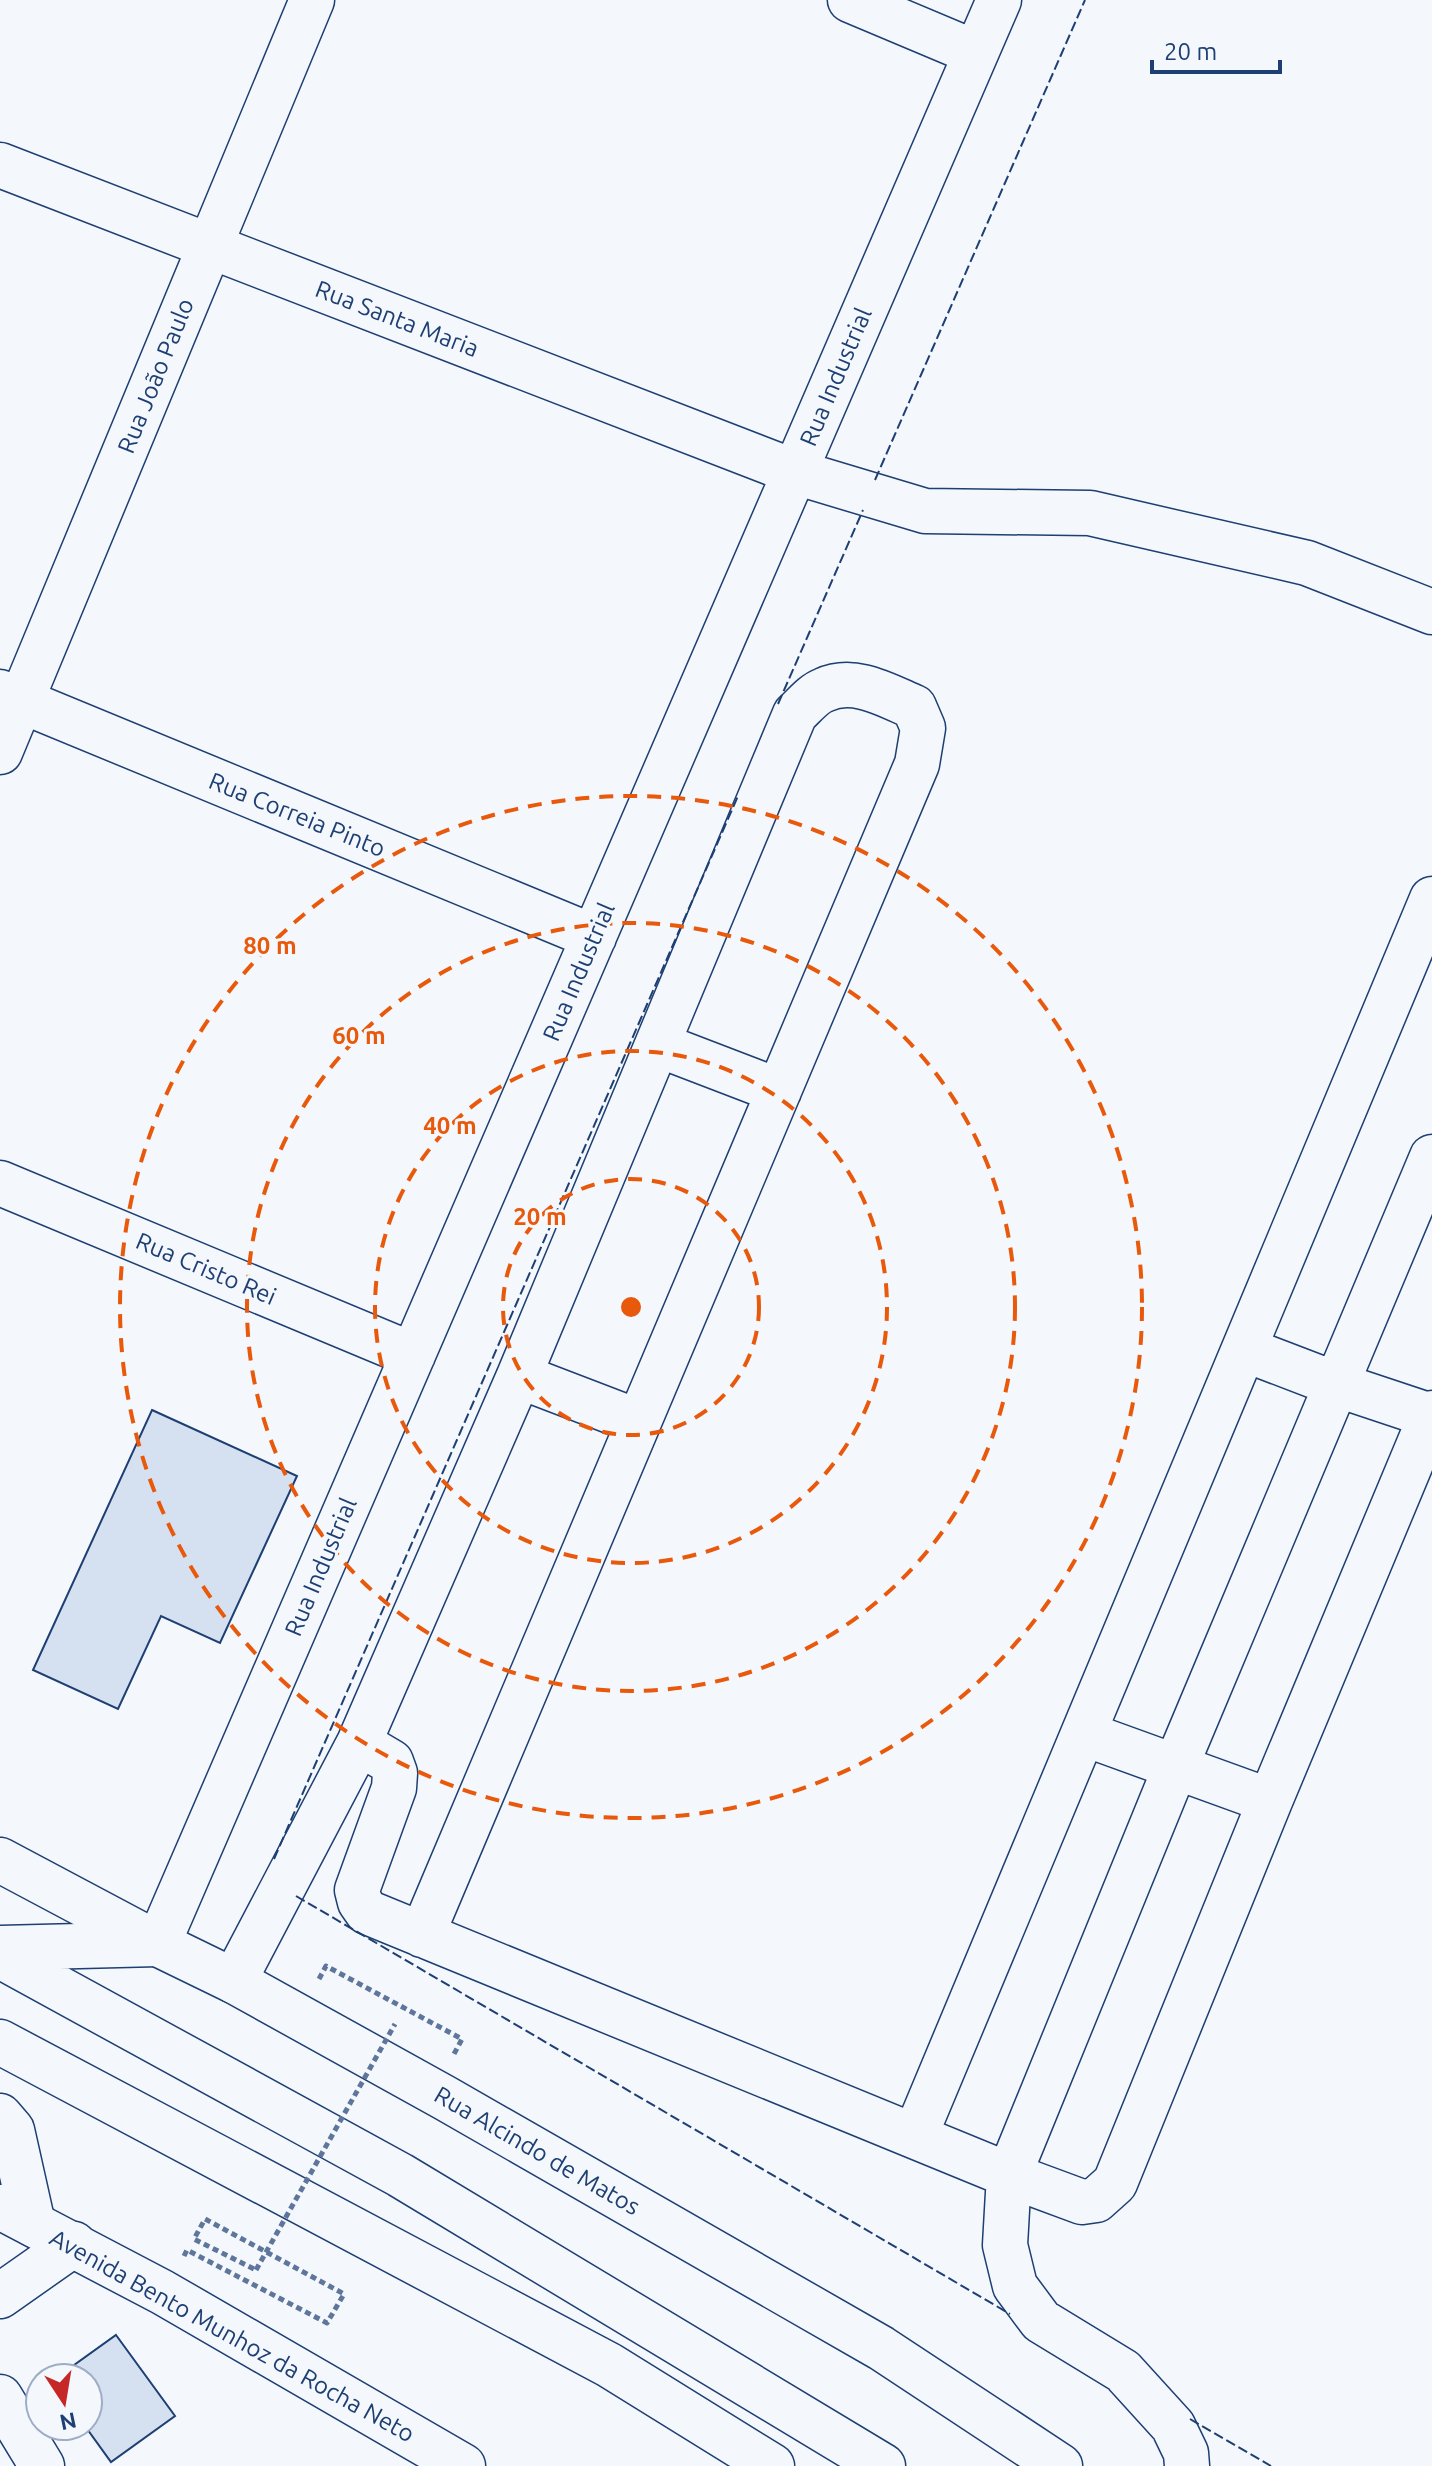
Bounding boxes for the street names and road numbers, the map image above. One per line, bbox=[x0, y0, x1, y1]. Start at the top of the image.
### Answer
street label: Rua Santa Maria bbox=[312, 275, 483, 362]
street label: Rua João Paulo bbox=[112, 294, 199, 457]
street label: Rua Industrial bbox=[794, 304, 877, 450]
street label: Rua Correia Pinto bbox=[205, 767, 389, 862]
street label: Rua Industrial bbox=[537, 899, 620, 1045]
street label: Rua Cristo Rei bbox=[132, 1227, 280, 1310]
street label: Rua Industrial bbox=[279, 1494, 362, 1640]
street label: Rua Alcindo de Matos bbox=[430, 2081, 645, 2220]
street label: Avenida Bento Munhoz da Rocha Neto bbox=[45, 2223, 419, 2449]

